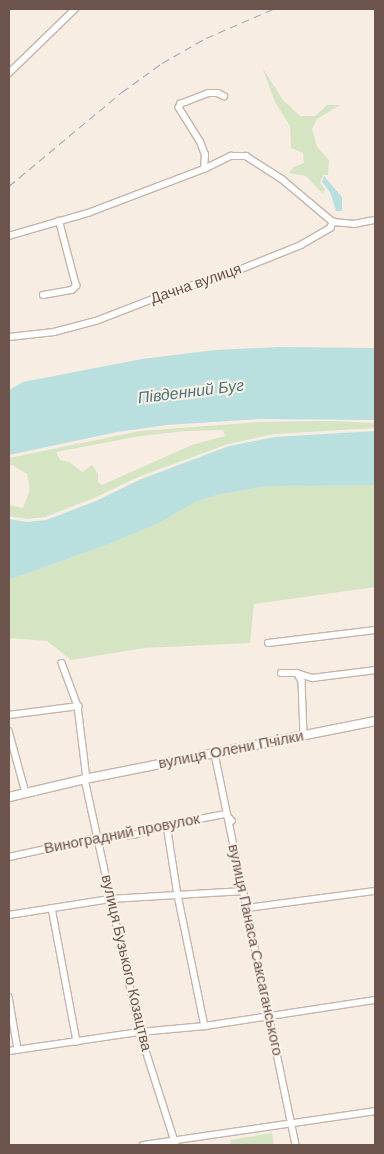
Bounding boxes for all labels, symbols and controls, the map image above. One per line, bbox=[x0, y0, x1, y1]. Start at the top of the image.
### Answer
street label: Дачна вулиця bbox=[148, 260, 244, 308]
water label: Південний Буг bbox=[137, 376, 245, 408]
street label: вулиця Олени Пчілки bbox=[157, 727, 305, 773]
street label: Виноградний провулок bbox=[43, 810, 201, 858]
street label: вулиця Панаса Саксаганського bbox=[224, 843, 286, 1057]
street label: вулиця Бузького Козацтва bbox=[97, 873, 155, 1053]

